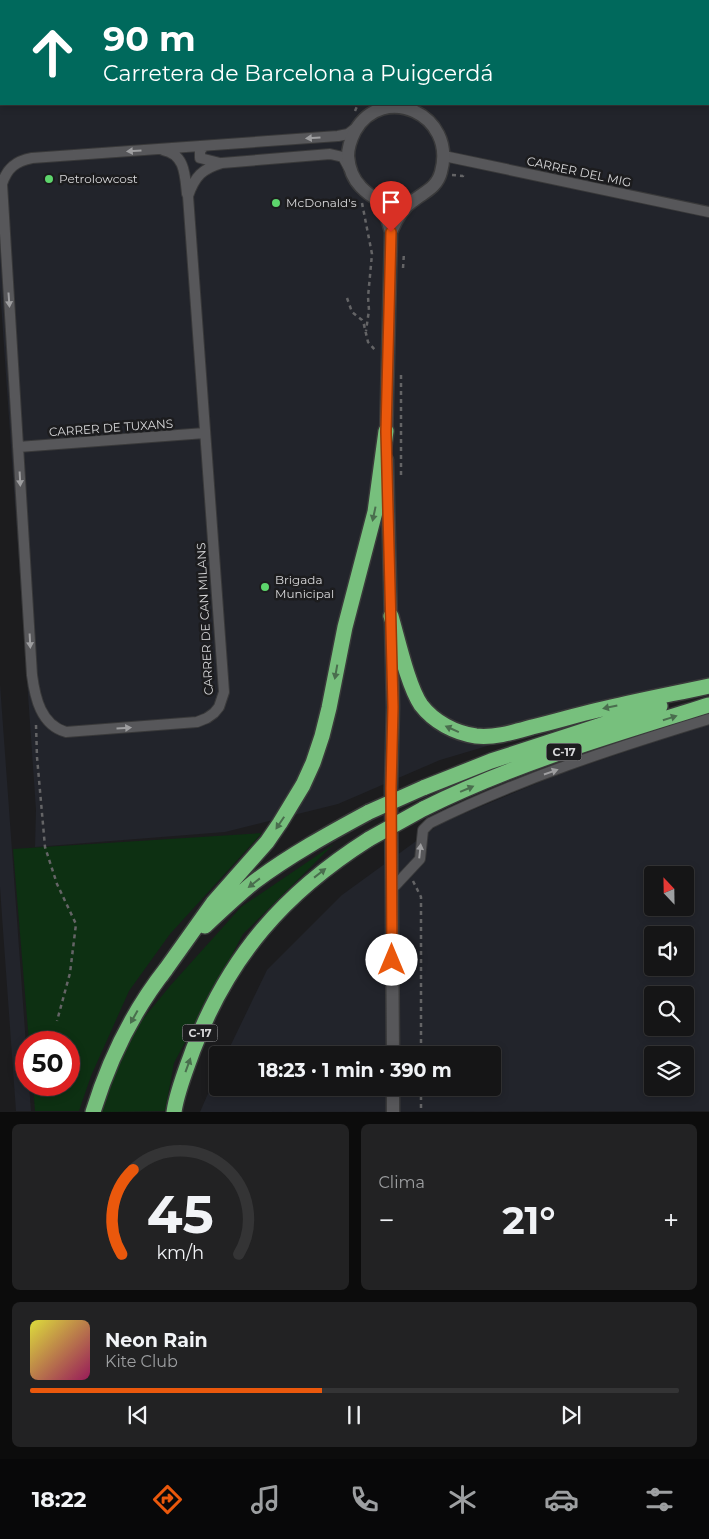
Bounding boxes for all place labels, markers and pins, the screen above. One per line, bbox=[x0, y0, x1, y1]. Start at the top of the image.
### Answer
place label: Petrolowcost bbox=[59, 171, 138, 186]
marker: Petrolowcost bbox=[43, 173, 55, 185]
pin bbox=[370, 181, 412, 232]
place label: McDonald's bbox=[286, 195, 357, 210]
marker: McDonald's bbox=[270, 197, 282, 209]
place label: Brigada Municipal bbox=[275, 572, 334, 601]
marker: Brigada Municipal bbox=[259, 581, 271, 593]

